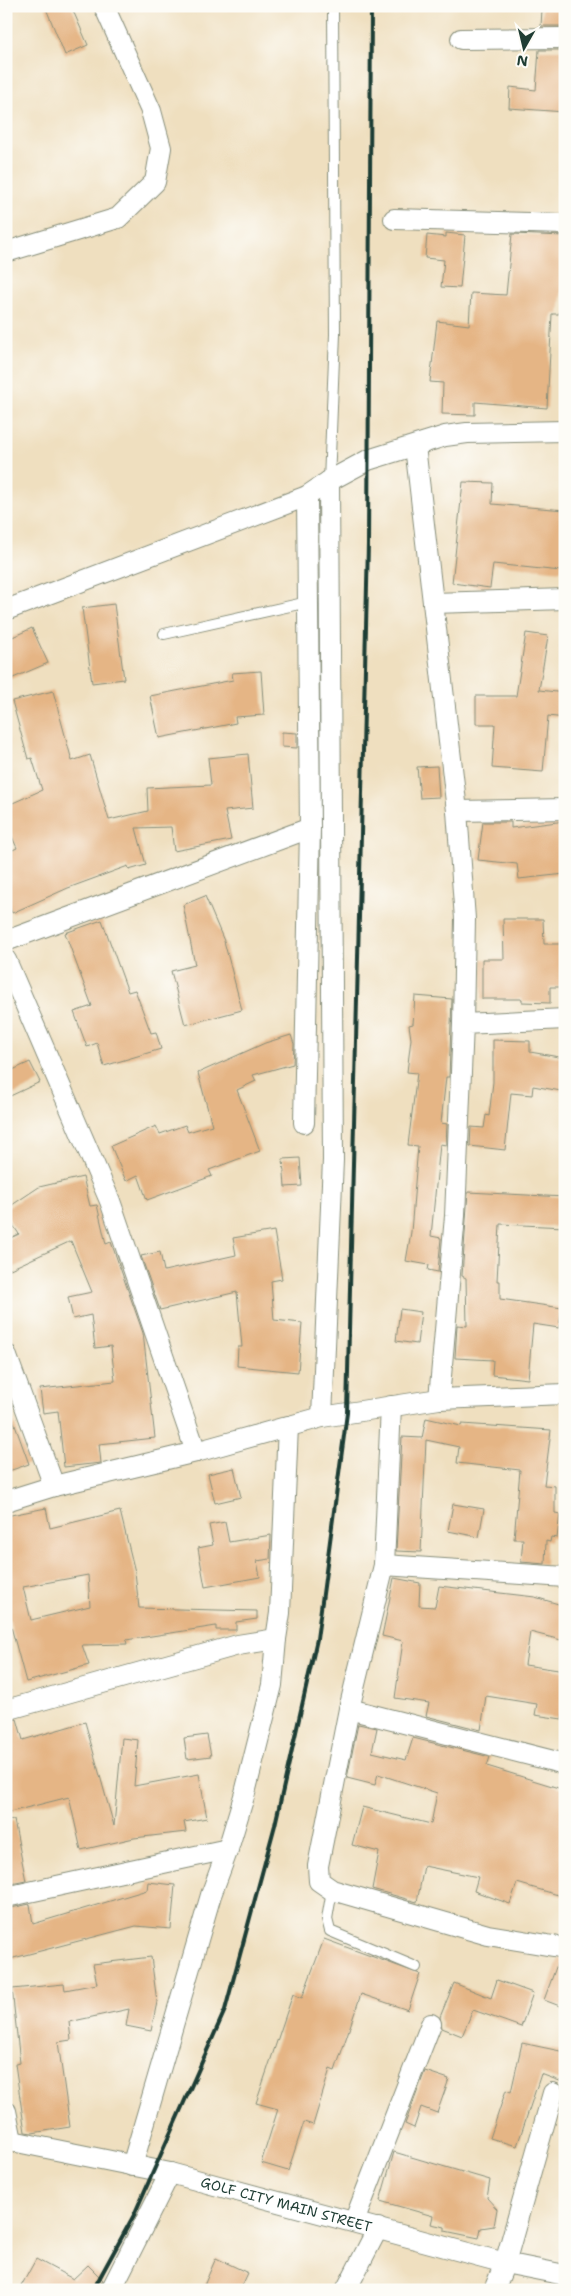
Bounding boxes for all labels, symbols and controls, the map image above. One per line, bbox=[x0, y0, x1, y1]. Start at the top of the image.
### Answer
north arrow bbox=[498, 22, 548, 72]
text: N bbox=[515, 51, 529, 71]
street label: GOLF CITY MAIN STREET bbox=[199, 2173, 374, 2236]

